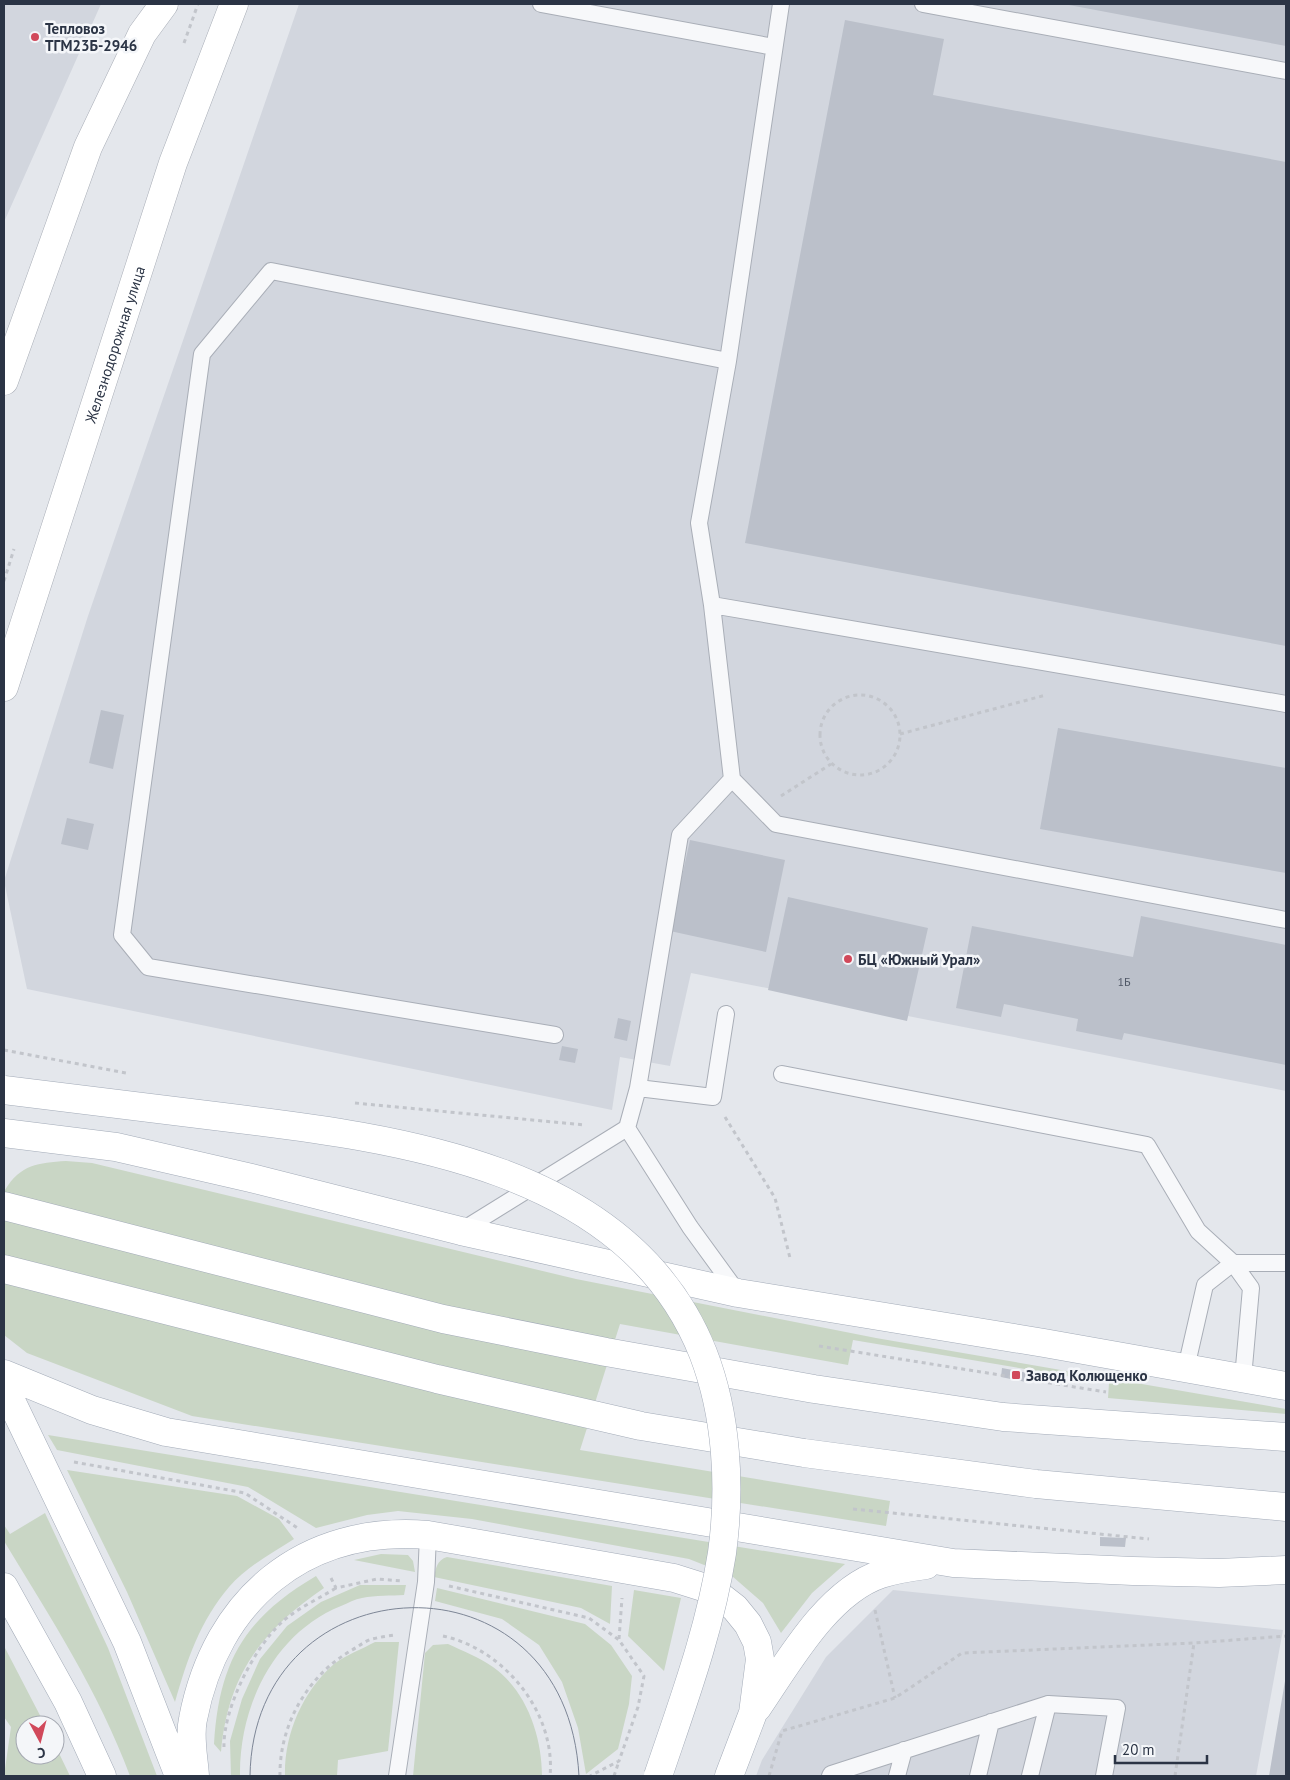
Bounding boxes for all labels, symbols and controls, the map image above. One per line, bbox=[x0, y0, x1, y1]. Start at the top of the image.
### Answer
place label: Тепловоз ТГМ23Б-2946 bbox=[45, 19, 137, 55]
marker: Тепловоз ТГМ23Б-2946 bbox=[29, 31, 41, 43]
street label: Железнодорожная улица bbox=[80, 264, 149, 426]
place label: БЦ «Южный Урал» bbox=[858, 950, 980, 969]
marker: БЦ «Южный Урал» bbox=[842, 953, 854, 965]
house number: 1Б bbox=[1117, 974, 1131, 989]
place label: Завод Колющенко bbox=[1026, 1366, 1148, 1385]
marker: Завод Колющенко bbox=[1010, 1369, 1022, 1381]
north arrow bbox=[15, 1715, 65, 1765]
scale bar bbox=[1115, 1732, 1208, 1764]
text: 20 m bbox=[1122, 1740, 1155, 1759]
text: С bbox=[36, 1743, 47, 1762]

